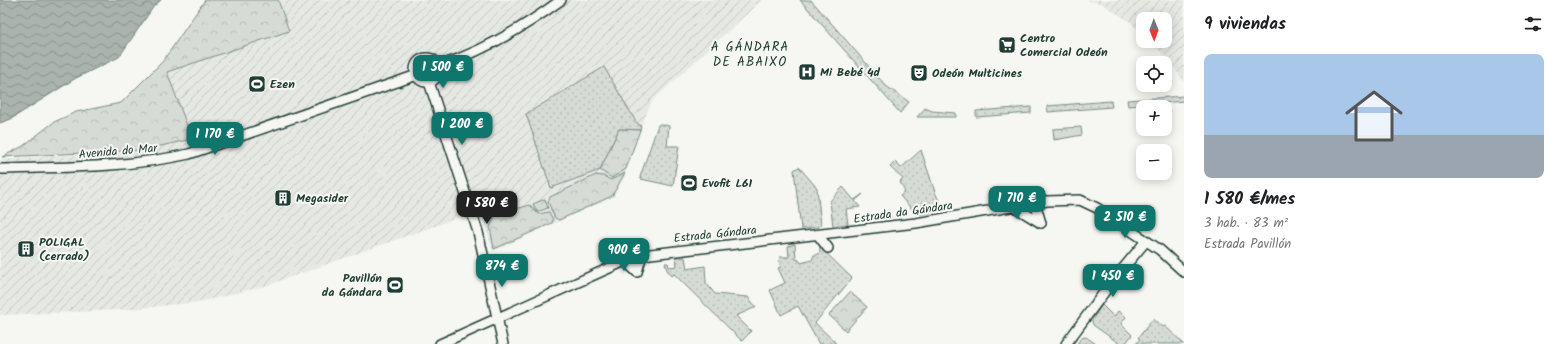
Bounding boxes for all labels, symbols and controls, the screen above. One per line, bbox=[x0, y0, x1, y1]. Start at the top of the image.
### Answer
text: 9 viviendas bbox=[1204, 11, 1286, 38]
north arrow bbox=[1136, 12, 1172, 48]
map controls bbox=[1136, 12, 1172, 180]
icon: filters bbox=[1522, 13, 1544, 35]
place label: Centro Comercial Odeón bbox=[1020, 29, 1108, 62]
supermarket icon: Centro Comercial Odeón bbox=[997, 35, 1017, 55]
district label: A GÁNDARA DE ABAIXO bbox=[711, 37, 789, 73]
pin: 1 500 € bbox=[406, 55, 480, 89]
button: locate bbox=[1136, 56, 1172, 92]
text: 1 500 € bbox=[422, 57, 464, 78]
hospital icon: Mi Bebé 4d bbox=[797, 62, 817, 82]
place label: Mi Bebé 4d bbox=[820, 63, 881, 82]
theatre icon: Odeón Multicines bbox=[909, 63, 929, 83]
place label: Odeón Multicines bbox=[932, 64, 1023, 83]
sports icon: Ezen bbox=[247, 74, 267, 94]
place label: Ezen bbox=[270, 75, 295, 94]
icon: home bbox=[1338, 80, 1410, 152]
button: + bbox=[1136, 100, 1172, 136]
pin: 1 200 € bbox=[425, 112, 499, 146]
text: 1 200 € bbox=[440, 114, 484, 135]
pin: 1 170 € bbox=[178, 122, 252, 156]
text: 1 170 € bbox=[196, 124, 234, 145]
street label: Avenida do Mar bbox=[78, 139, 159, 164]
button: − bbox=[1136, 144, 1172, 180]
sports icon: Evofit L61 bbox=[679, 173, 699, 193]
place label: Evofit L61 bbox=[702, 174, 752, 193]
pin: 1 710 € bbox=[980, 186, 1054, 220]
text: 1 580 €/mes bbox=[1204, 186, 1295, 213]
building icon: Megasider bbox=[273, 188, 293, 208]
text: 1 710 € bbox=[998, 188, 1036, 209]
place label: Megasider bbox=[296, 189, 349, 208]
pin: 1 580 € bbox=[450, 191, 524, 225]
text: 1 580 € bbox=[465, 193, 509, 214]
street label: Estrada da Gándara bbox=[852, 196, 954, 229]
pin: 2 510 € bbox=[1088, 205, 1162, 239]
text: 2 510 € bbox=[1103, 207, 1147, 228]
text: 3 hab. · 83 m² bbox=[1204, 213, 1288, 234]
street label: Estrada Gándara bbox=[673, 221, 758, 248]
place label: POLIGAL (cerrado) bbox=[39, 233, 90, 266]
text: Estrada Pavillón bbox=[1204, 234, 1291, 255]
pin: 900 € bbox=[596, 238, 652, 272]
building icon: POLIGAL (cerrado) bbox=[16, 239, 36, 259]
text: 900 € bbox=[607, 240, 641, 261]
pin: 874 € bbox=[474, 254, 530, 288]
text: 874 € bbox=[485, 256, 519, 277]
pin: 1 450 € bbox=[1076, 264, 1150, 298]
text: 1 450 € bbox=[1092, 266, 1134, 287]
place label: Pavillón da Gándara bbox=[322, 269, 382, 302]
sports icon: Pavillón da Gándara bbox=[385, 275, 405, 295]

